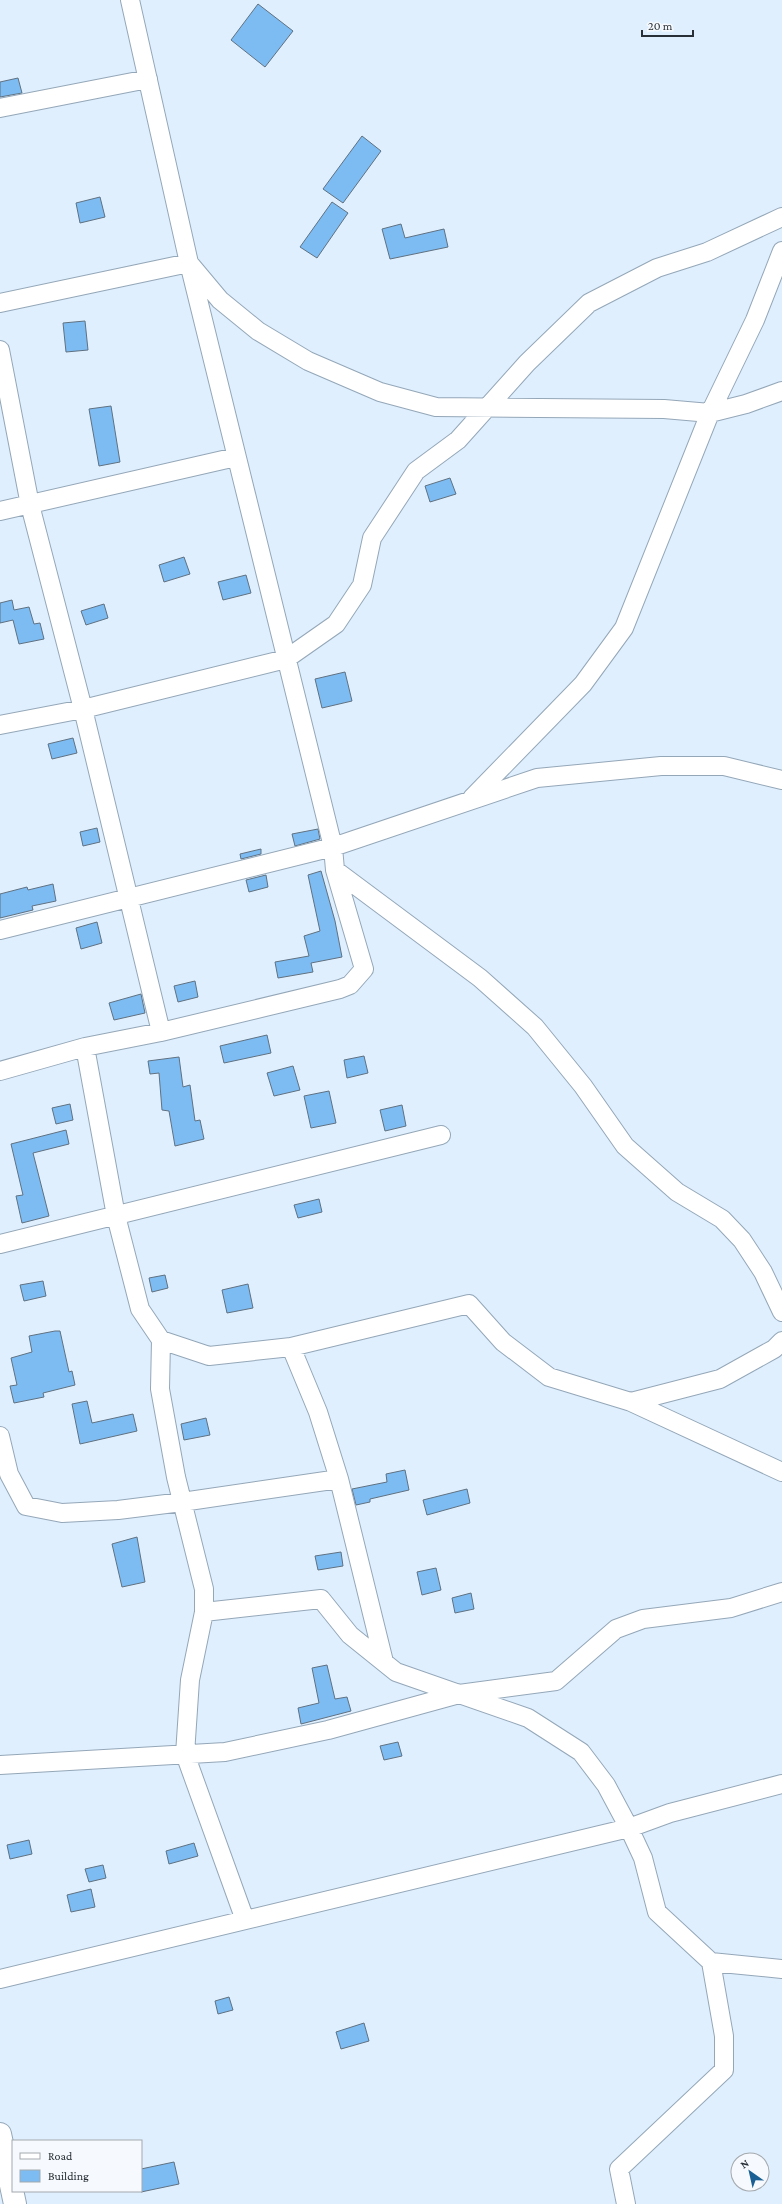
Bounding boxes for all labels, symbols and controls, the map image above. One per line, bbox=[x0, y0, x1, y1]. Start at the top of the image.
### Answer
scale bar bbox=[642, 12, 693, 38]
text: 20 m bbox=[648, 19, 673, 33]
legend bbox=[12, 2140, 142, 2192]
text: Road bbox=[48, 2149, 73, 2163]
north arrow bbox=[730, 2152, 770, 2192]
text: N bbox=[738, 2156, 751, 2171]
text: Building bbox=[48, 2169, 89, 2183]

